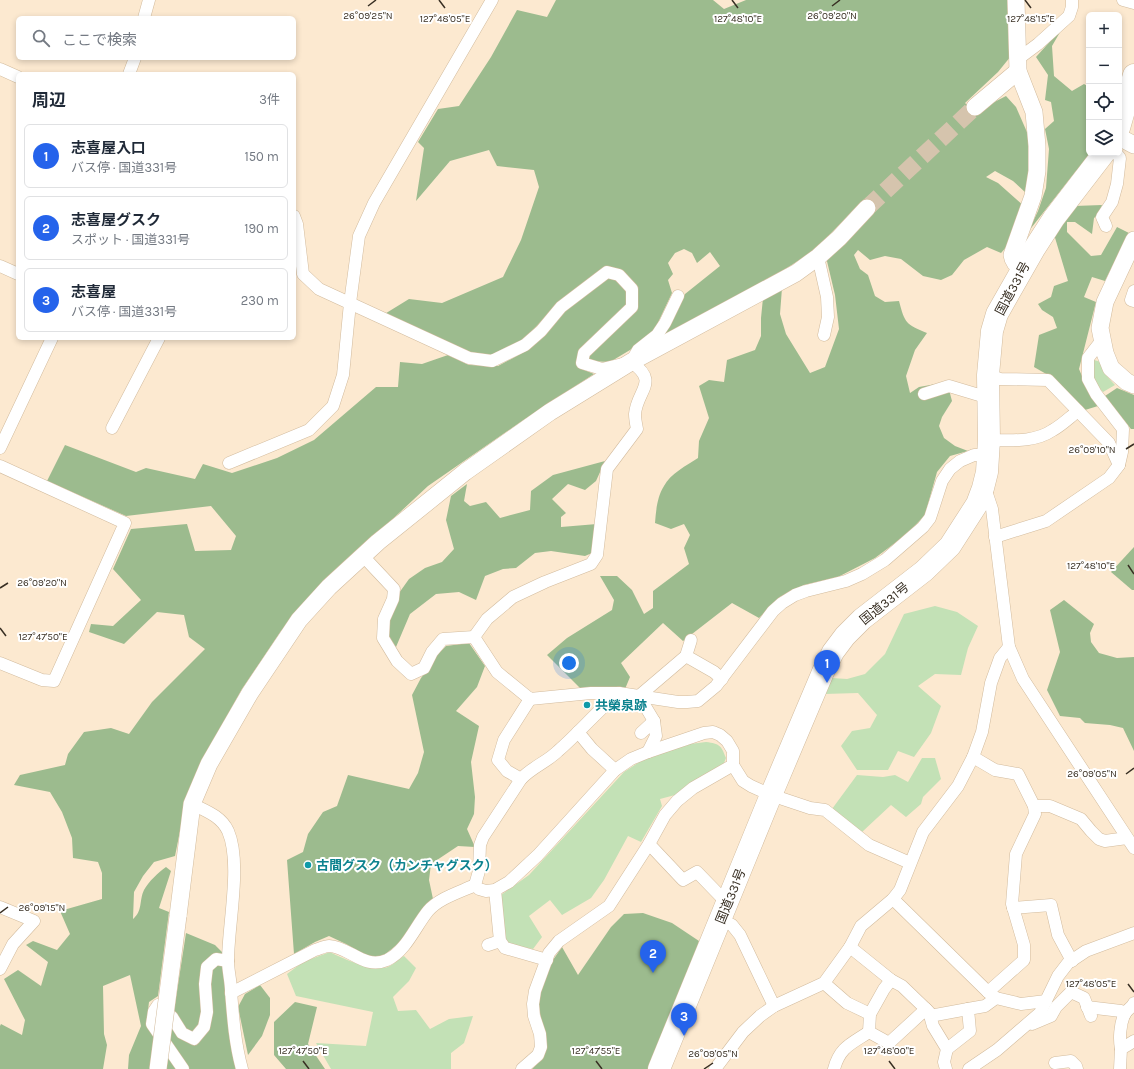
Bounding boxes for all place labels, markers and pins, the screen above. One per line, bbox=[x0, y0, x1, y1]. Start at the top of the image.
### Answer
pin: 1 bbox=[814, 650, 840, 683]
place label: 共榮泉跡 bbox=[595, 698, 647, 713]
marker: 共榮泉跡 bbox=[582, 700, 592, 710]
place label: 古間グスク（カンチャグスク） bbox=[316, 858, 498, 873]
marker: 古間グスク（カンチャグスク） bbox=[303, 860, 313, 870]
pin: 2 bbox=[640, 940, 666, 973]
pin: 3 bbox=[671, 1003, 697, 1036]

